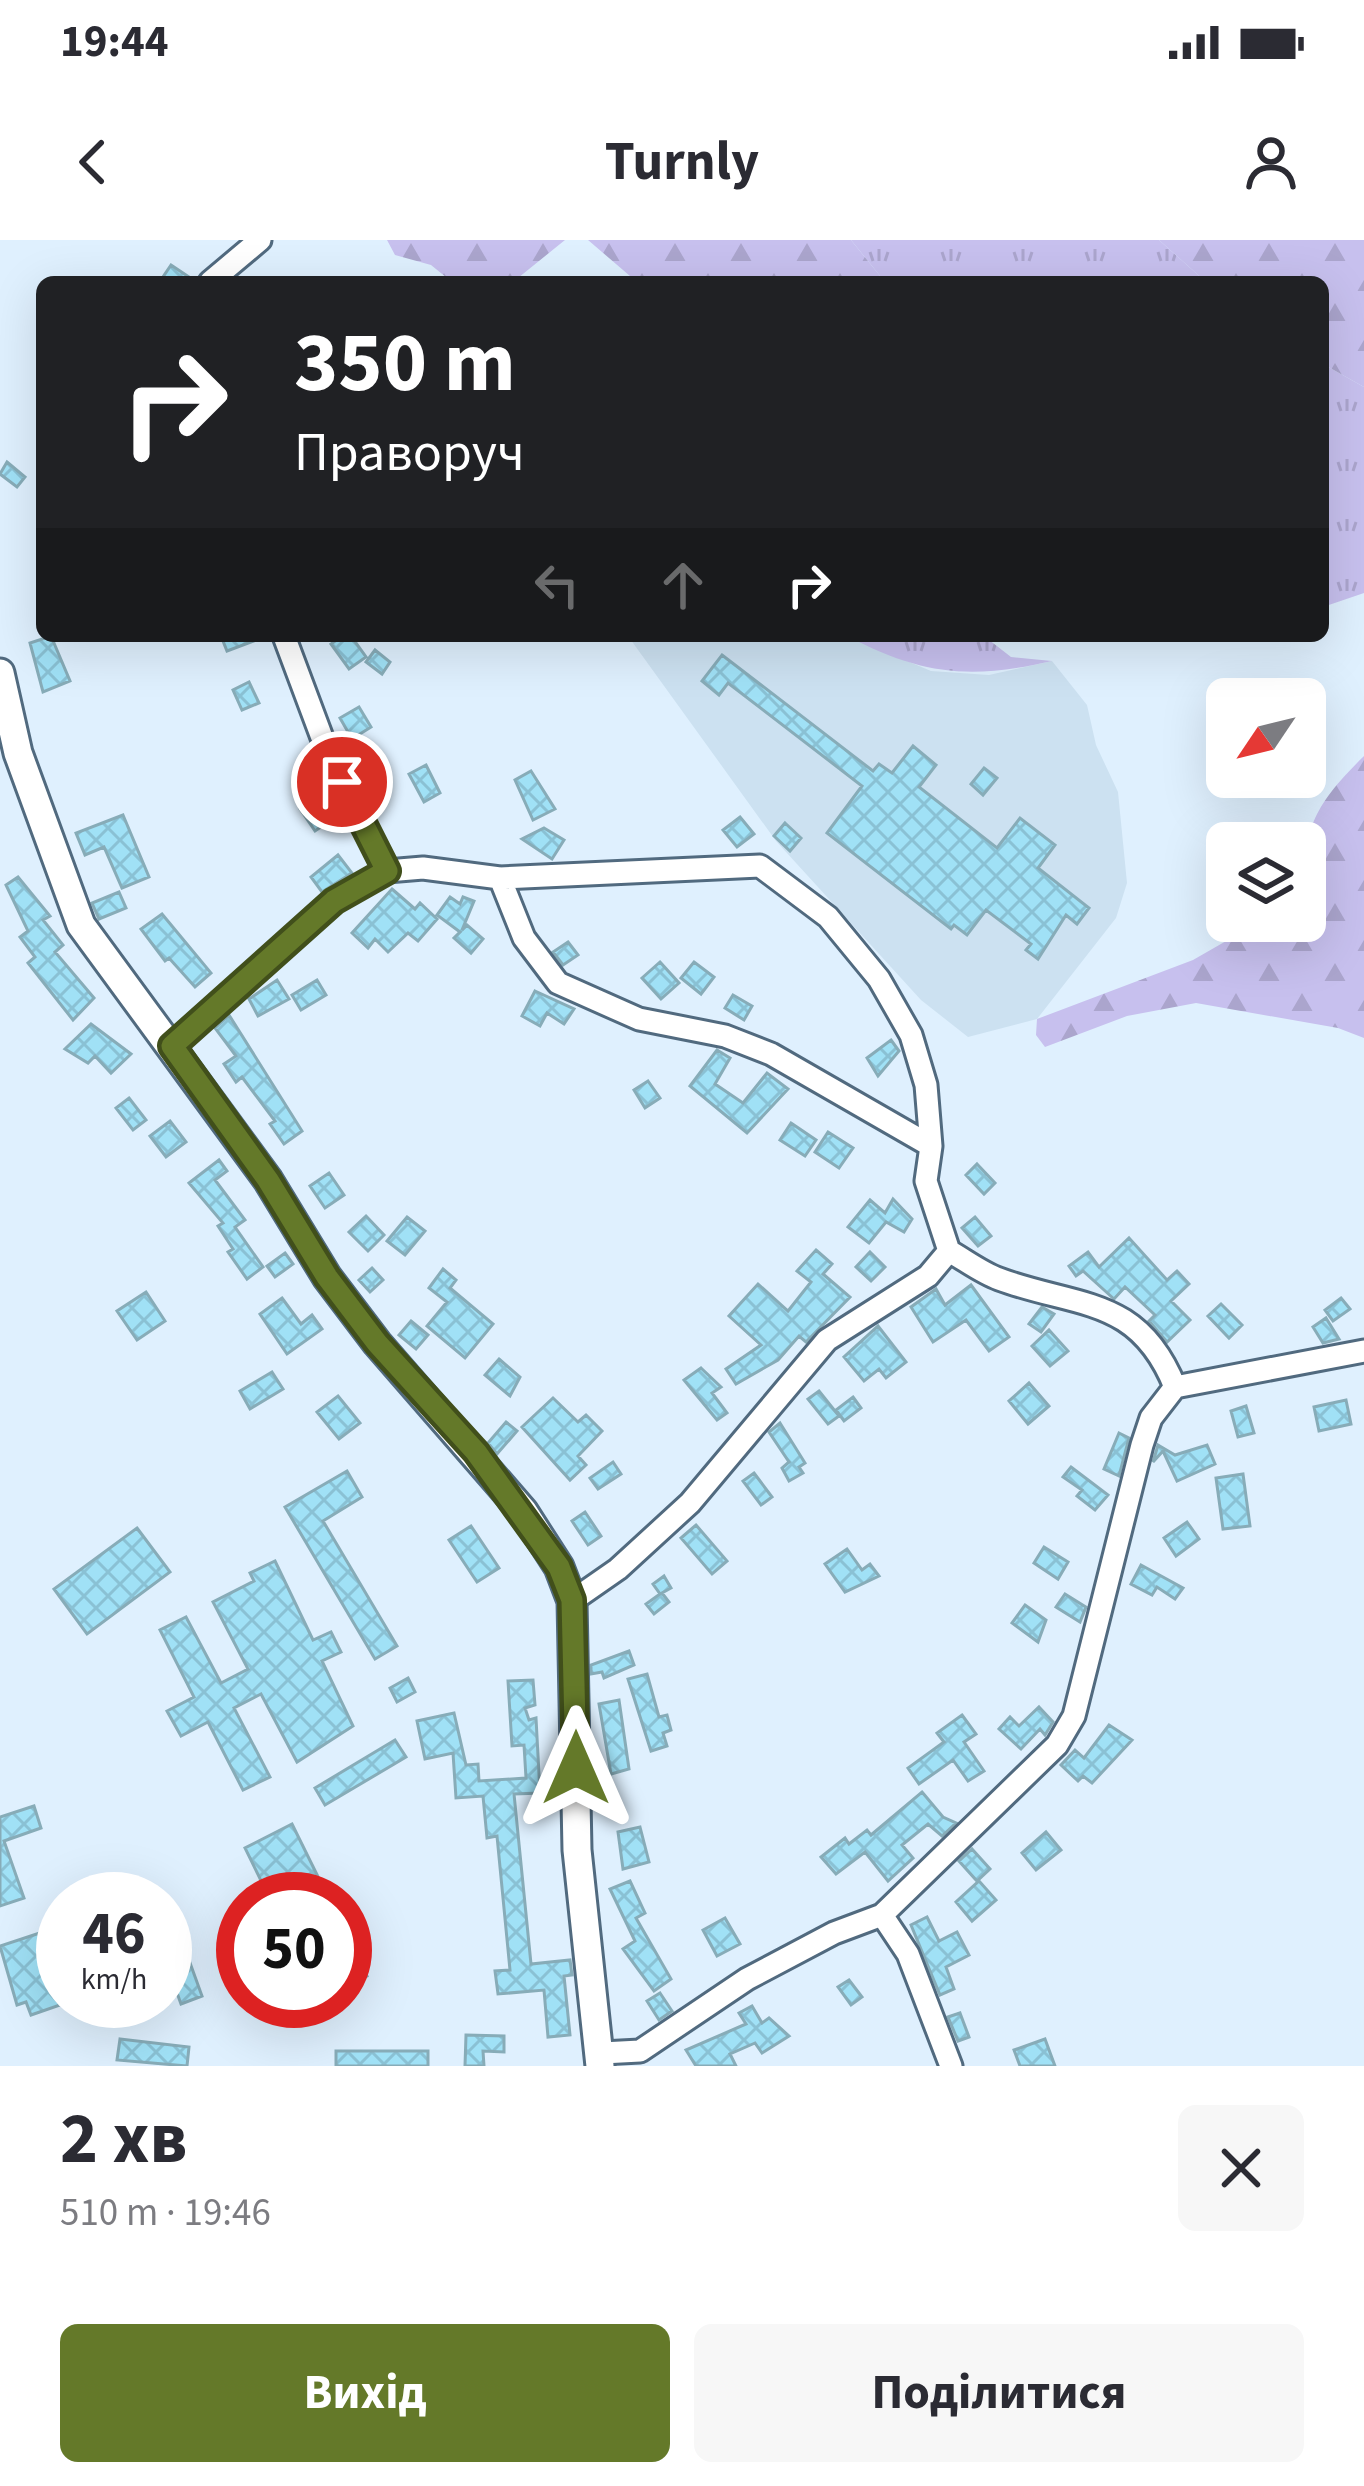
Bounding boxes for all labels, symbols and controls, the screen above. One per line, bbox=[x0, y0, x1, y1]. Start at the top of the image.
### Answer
text: 19:44 bbox=[60, 10, 169, 74]
text: Turnly bbox=[605, 124, 759, 201]
icon: back bbox=[60, 129, 126, 195]
icon: person bbox=[1238, 129, 1304, 195]
text: 350 m bbox=[294, 304, 516, 424]
icon: right bbox=[96, 324, 252, 480]
text: Праворуч bbox=[294, 415, 525, 492]
icon: left bbox=[524, 552, 590, 618]
icon: ahead bbox=[650, 552, 716, 618]
icon: right bbox=[776, 552, 842, 618]
north arrow bbox=[1206, 678, 1326, 798]
map controls bbox=[1206, 678, 1326, 942]
pin bbox=[291, 731, 393, 833]
icon: arrive bbox=[309, 749, 375, 815]
button: layers bbox=[1206, 822, 1326, 942]
position arrow bbox=[513, 1705, 639, 1831]
speed limit sign: 50 bbox=[216, 1872, 372, 2028]
text: 46 bbox=[82, 1892, 146, 1977]
text: km/h bbox=[81, 1958, 147, 2001]
text: 2 хв bbox=[60, 2088, 187, 2191]
button: close bbox=[1178, 2105, 1304, 2231]
text: 510 m · 19:46 bbox=[60, 2185, 271, 2241]
button: Вихід bbox=[60, 2324, 670, 2462]
button: Поділитися bbox=[694, 2324, 1304, 2462]

